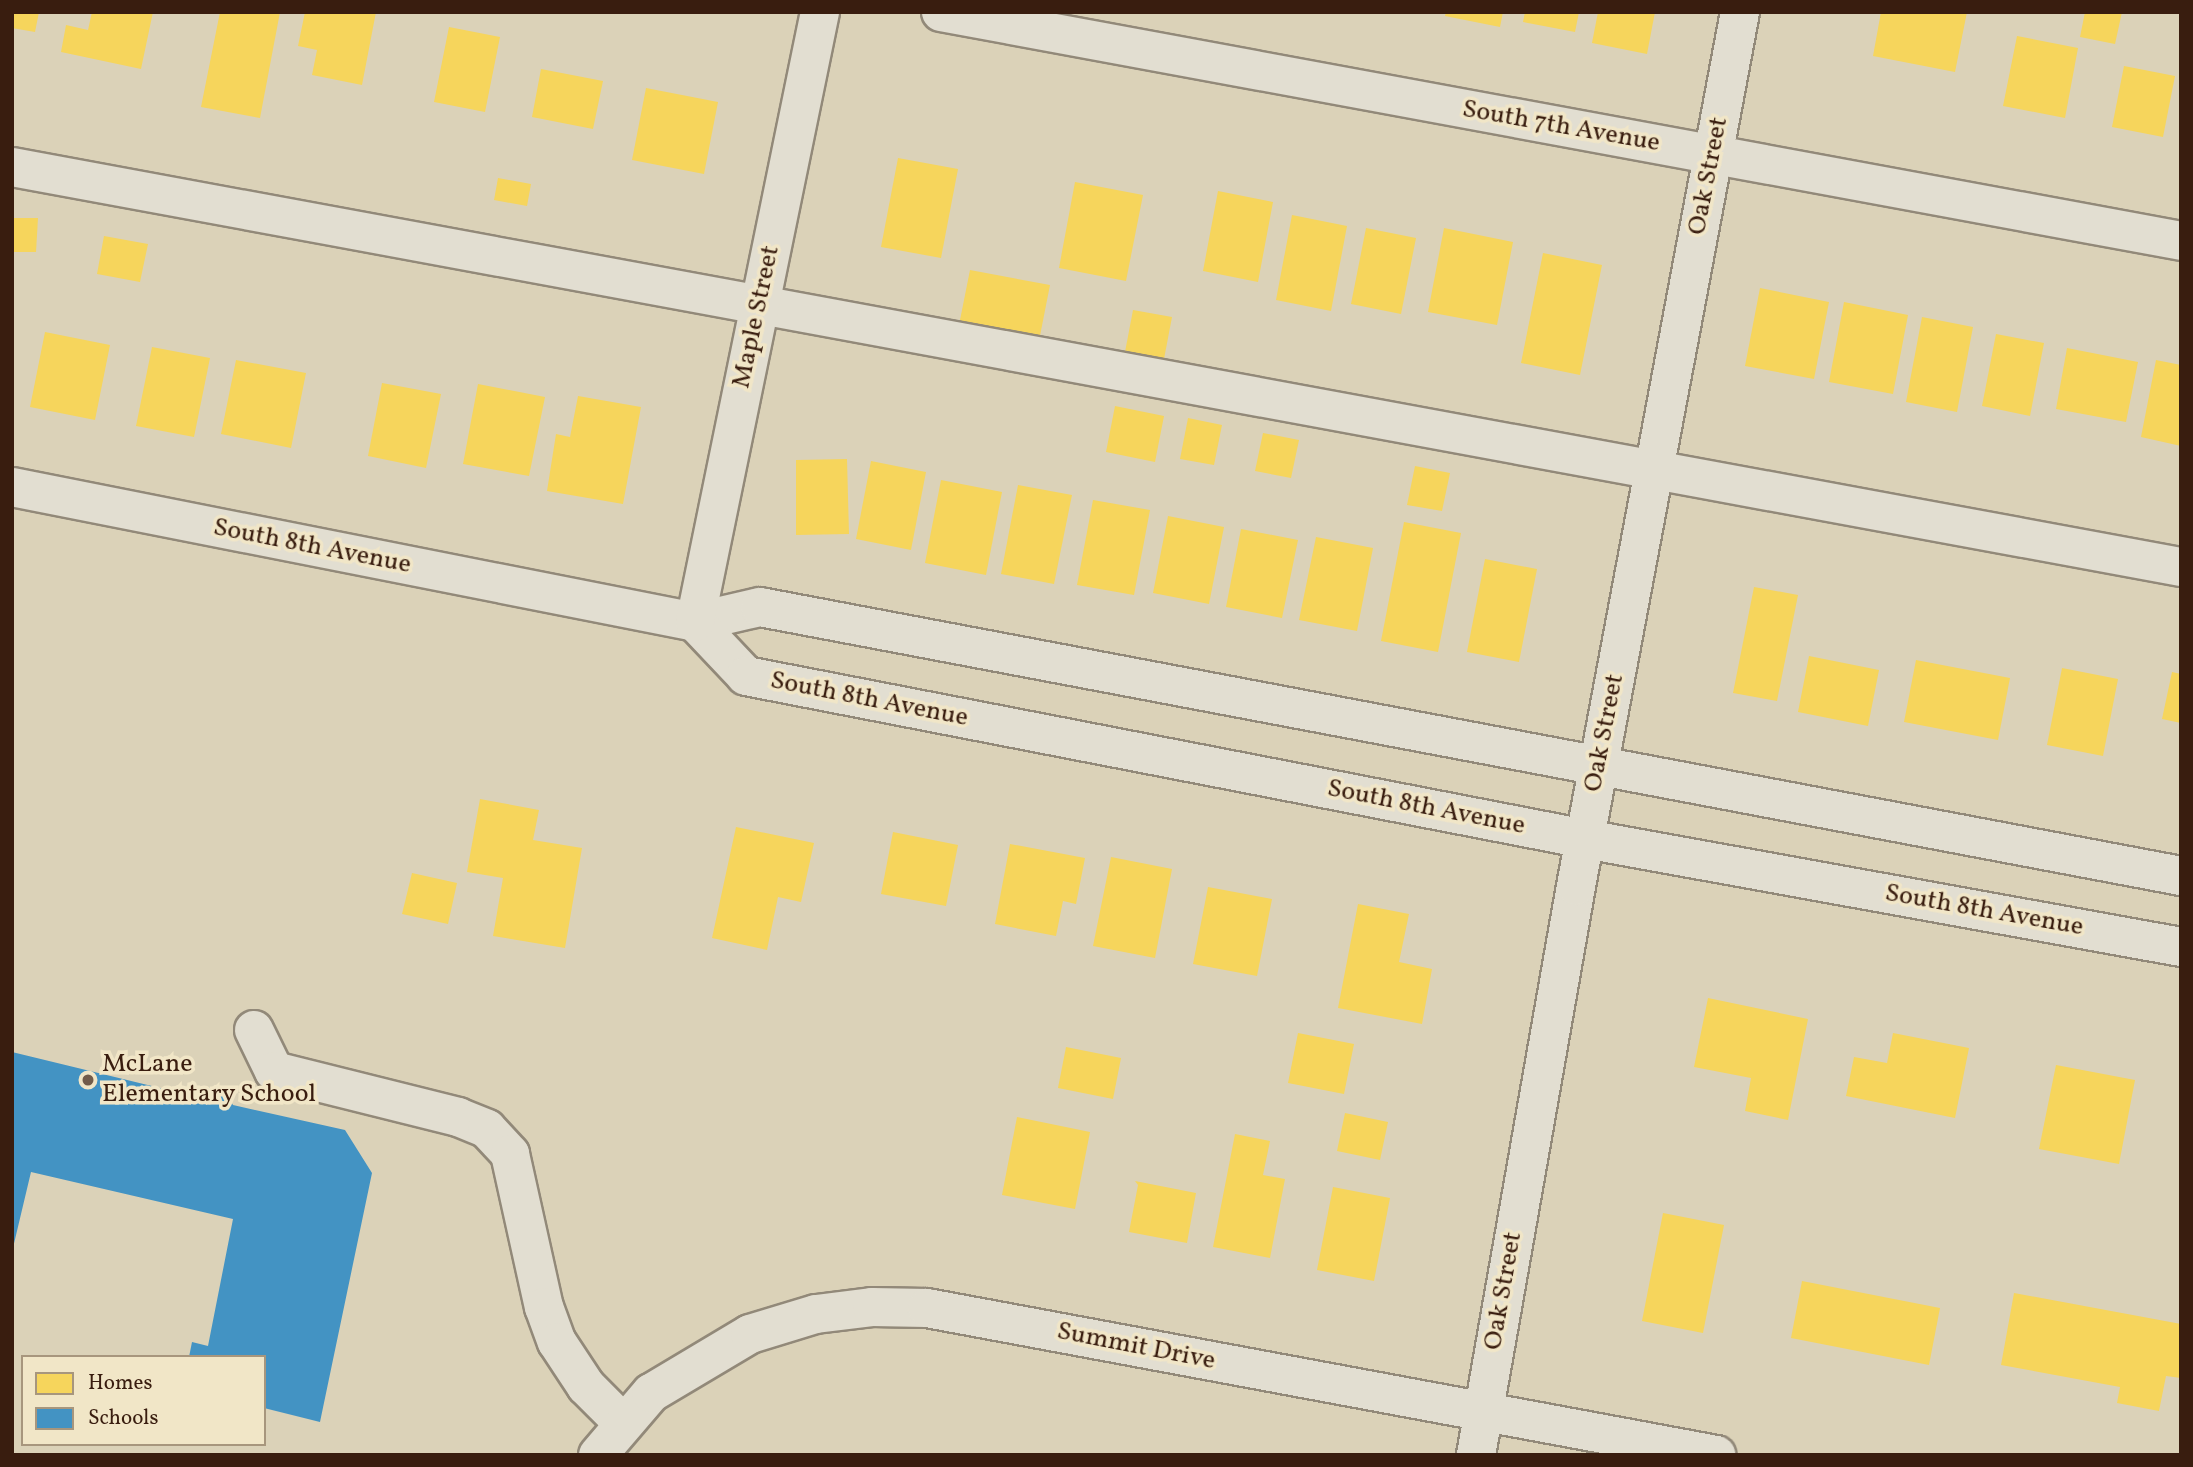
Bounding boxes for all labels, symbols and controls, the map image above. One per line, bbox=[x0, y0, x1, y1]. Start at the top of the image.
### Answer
street label: South 7th Avenue bbox=[1460, 94, 1662, 160]
street label: Oak Street bbox=[1682, 114, 1736, 238]
street label: Maple Street bbox=[727, 243, 787, 391]
street label: South 8th Avenue bbox=[210, 513, 414, 581]
street label: South 8th Avenue bbox=[767, 666, 971, 734]
street label: Oak Street bbox=[1578, 671, 1632, 795]
street label: South 8th Avenue bbox=[1324, 774, 1528, 842]
street label: South 8th Avenue bbox=[1882, 878, 2086, 944]
place label: McLane Elementary School bbox=[102, 1049, 317, 1110]
marker: McLane Elementary School bbox=[80, 1072, 96, 1088]
street label: Oak Street bbox=[1478, 1229, 1530, 1353]
street label: Summit Drive bbox=[1054, 1316, 1218, 1378]
legend bbox=[21, 1355, 266, 1446]
text: Homes bbox=[88, 1369, 153, 1398]
text: Schools bbox=[88, 1404, 158, 1433]

